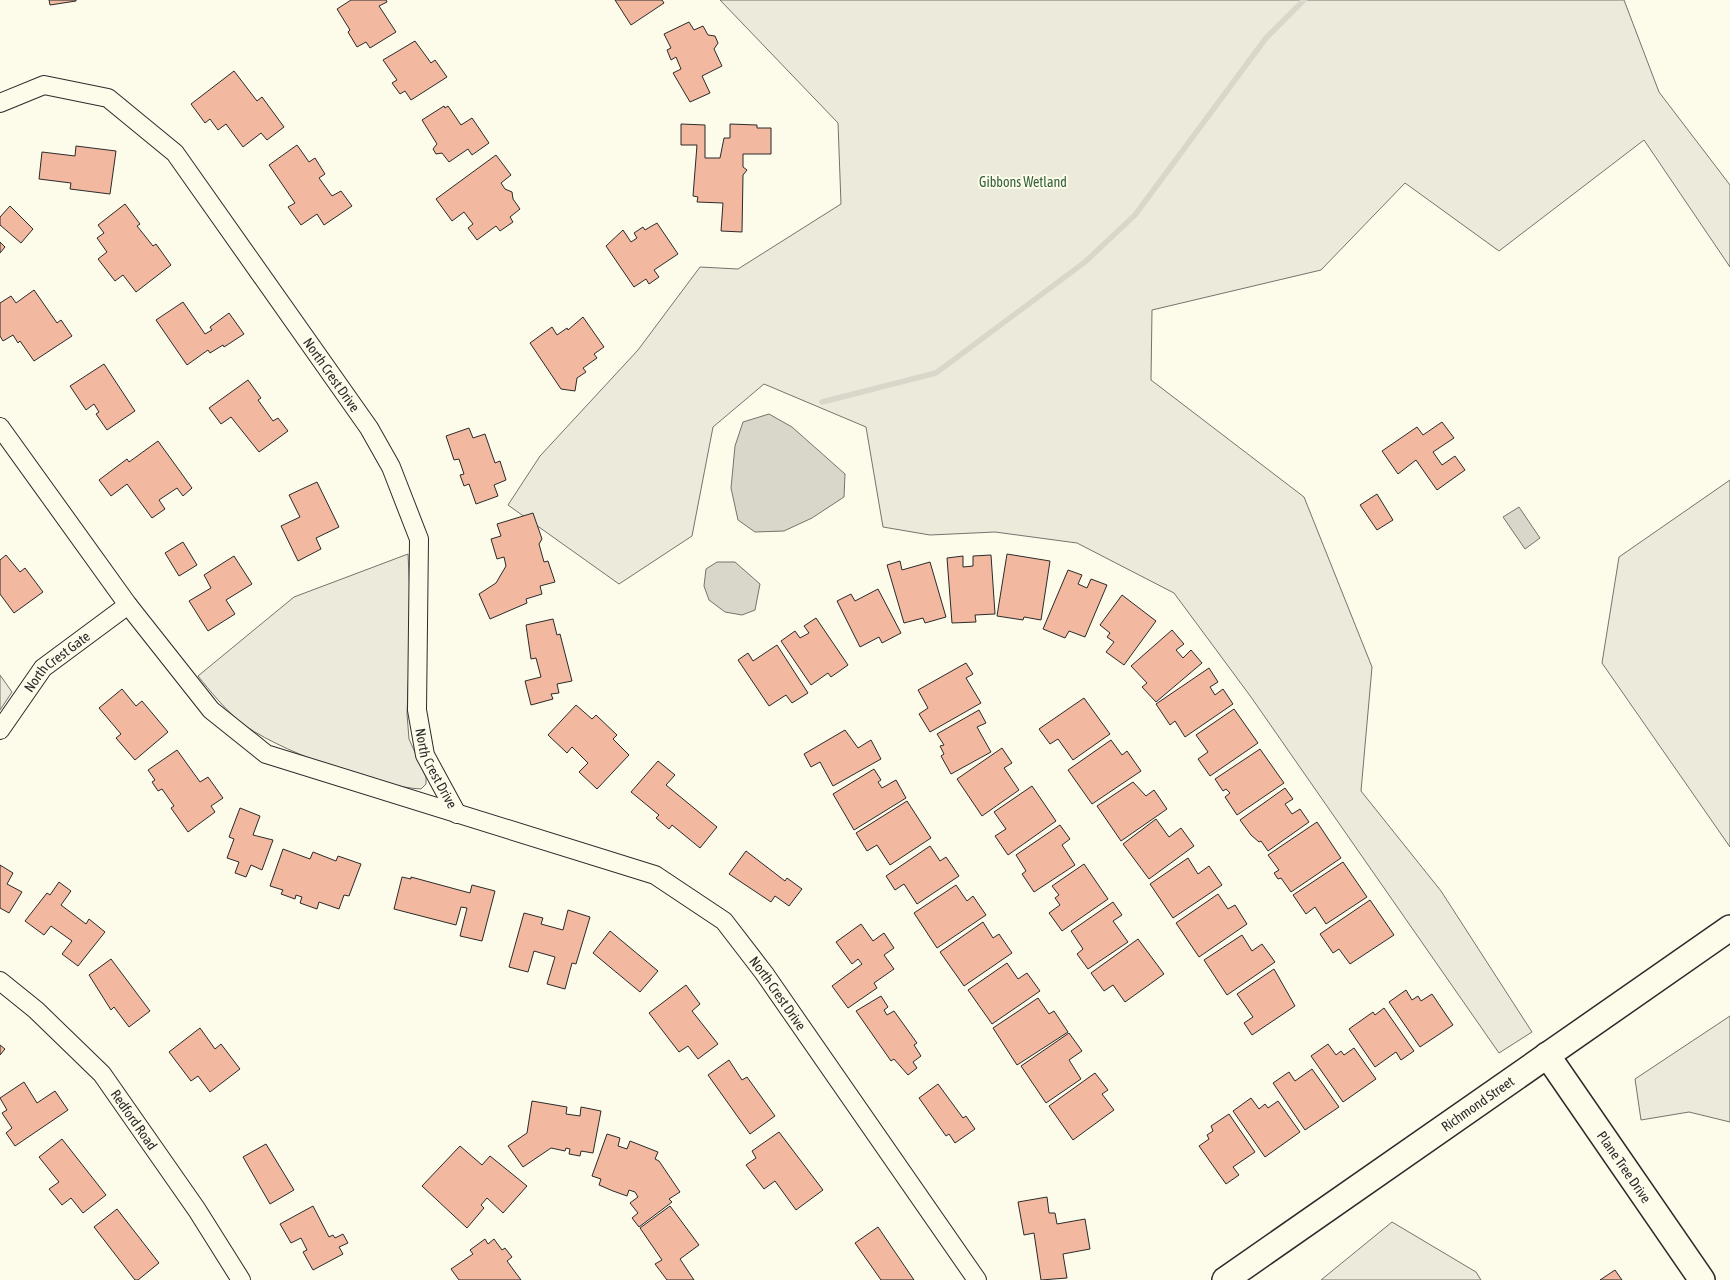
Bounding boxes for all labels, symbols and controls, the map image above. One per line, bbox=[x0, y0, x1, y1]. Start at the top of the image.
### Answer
park label: Gibbons Wetland bbox=[979, 174, 1067, 190]
street label: North Crest Drive bbox=[300, 335, 363, 415]
street label: North Crest Gate bbox=[21, 628, 93, 695]
street label: North Crest Drive bbox=[412, 727, 460, 811]
street label: North Crest Drive bbox=[746, 953, 809, 1033]
street label: Richmond Street bbox=[1438, 1073, 1517, 1135]
street label: Redford Road bbox=[107, 1087, 161, 1153]
street label: Plane Tree Drive bbox=[1594, 1128, 1654, 1206]

